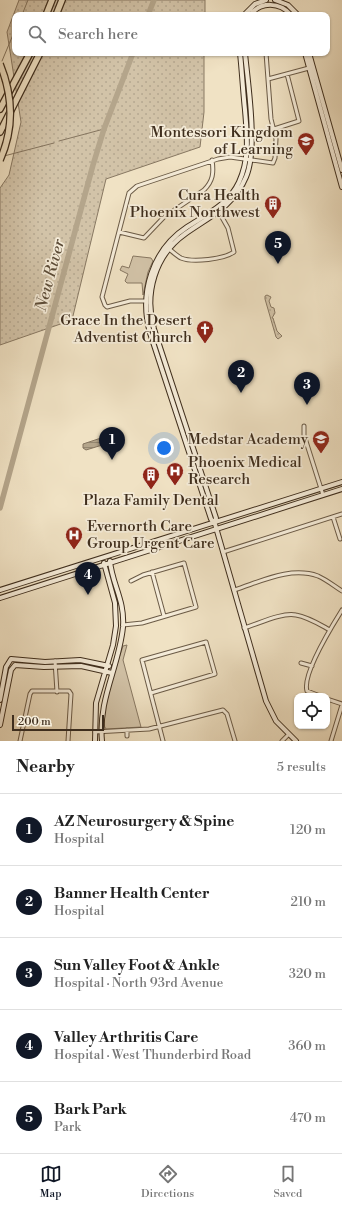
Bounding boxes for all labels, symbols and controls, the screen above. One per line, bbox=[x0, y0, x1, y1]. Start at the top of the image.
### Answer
search box bbox=[12, 12, 330, 56]
icon: search bbox=[26, 23, 48, 45]
text: Search here bbox=[58, 25, 138, 44]
place label: Montessori Kingdom of Learning bbox=[151, 123, 293, 159]
school or university icon: Montessori Kingdom of Learning bbox=[296, 131, 316, 156]
place label: Cura Health Phoenix Northwest bbox=[130, 186, 261, 222]
building icon: Cura Health Phoenix Northwest bbox=[263, 194, 283, 219]
pin: 5 bbox=[265, 231, 291, 264]
water label: New River bbox=[31, 236, 69, 314]
place label: Grace In the Desert Adventist Church bbox=[60, 311, 193, 347]
church icon: Grace In the Desert Adventist Church bbox=[195, 319, 215, 344]
pin: 2 bbox=[228, 360, 254, 393]
pin: 3 bbox=[294, 372, 320, 405]
pin: 1 bbox=[99, 427, 125, 460]
school or university icon: Medstar Academy bbox=[311, 429, 331, 454]
place label: Medstar Academy bbox=[188, 430, 309, 449]
your location bbox=[154, 438, 174, 458]
place label: Phoenix Medical Research bbox=[188, 453, 302, 489]
hospital icon: Phoenix Medical Research bbox=[165, 461, 185, 486]
building icon: Plaza Family Dental bbox=[141, 465, 161, 490]
place label: Plaza Family Dental bbox=[83, 491, 219, 510]
place label: Evernorth Care Group Urgent Care bbox=[87, 517, 215, 553]
hospital icon: Evernorth Care Group Urgent Care bbox=[64, 525, 84, 550]
pin: 4 bbox=[75, 562, 101, 595]
map controls bbox=[294, 693, 330, 729]
button: locate bbox=[294, 693, 330, 729]
scale bar bbox=[12, 713, 104, 732]
text: 200 m bbox=[18, 715, 51, 729]
text: Nearby bbox=[16, 756, 75, 778]
text: 5 results bbox=[277, 759, 326, 775]
text: AZ Neurosurgery & Spine bbox=[54, 812, 234, 831]
text: 1 bbox=[26, 822, 32, 838]
text: 120 m bbox=[290, 822, 326, 838]
text: Hospital bbox=[54, 831, 104, 847]
text: Banner Health Center bbox=[54, 884, 210, 903]
text: 2 bbox=[25, 894, 33, 910]
text: 210 m bbox=[291, 894, 326, 910]
text: Hospital bbox=[54, 903, 104, 919]
text: Sun Valley Foot & Ankle bbox=[54, 956, 220, 975]
text: 3 bbox=[25, 966, 33, 982]
text: 320 m bbox=[289, 966, 326, 982]
text: Hospital · North 93rd Avenue bbox=[54, 975, 223, 991]
text: Valley Arthritis Care bbox=[54, 1028, 198, 1047]
text: 4 bbox=[25, 1038, 33, 1054]
text: 360 m bbox=[288, 1038, 326, 1054]
text: Hospital · West Thunderbird Road bbox=[54, 1047, 251, 1063]
text: Bark Park bbox=[54, 1100, 127, 1119]
text: 5 bbox=[25, 1110, 33, 1126]
text: 470 m bbox=[290, 1110, 326, 1126]
text: Park bbox=[54, 1119, 81, 1135]
tab: Map bbox=[40, 1163, 62, 1201]
tab: Directions bbox=[141, 1163, 194, 1201]
tab: Saved bbox=[273, 1163, 302, 1201]

